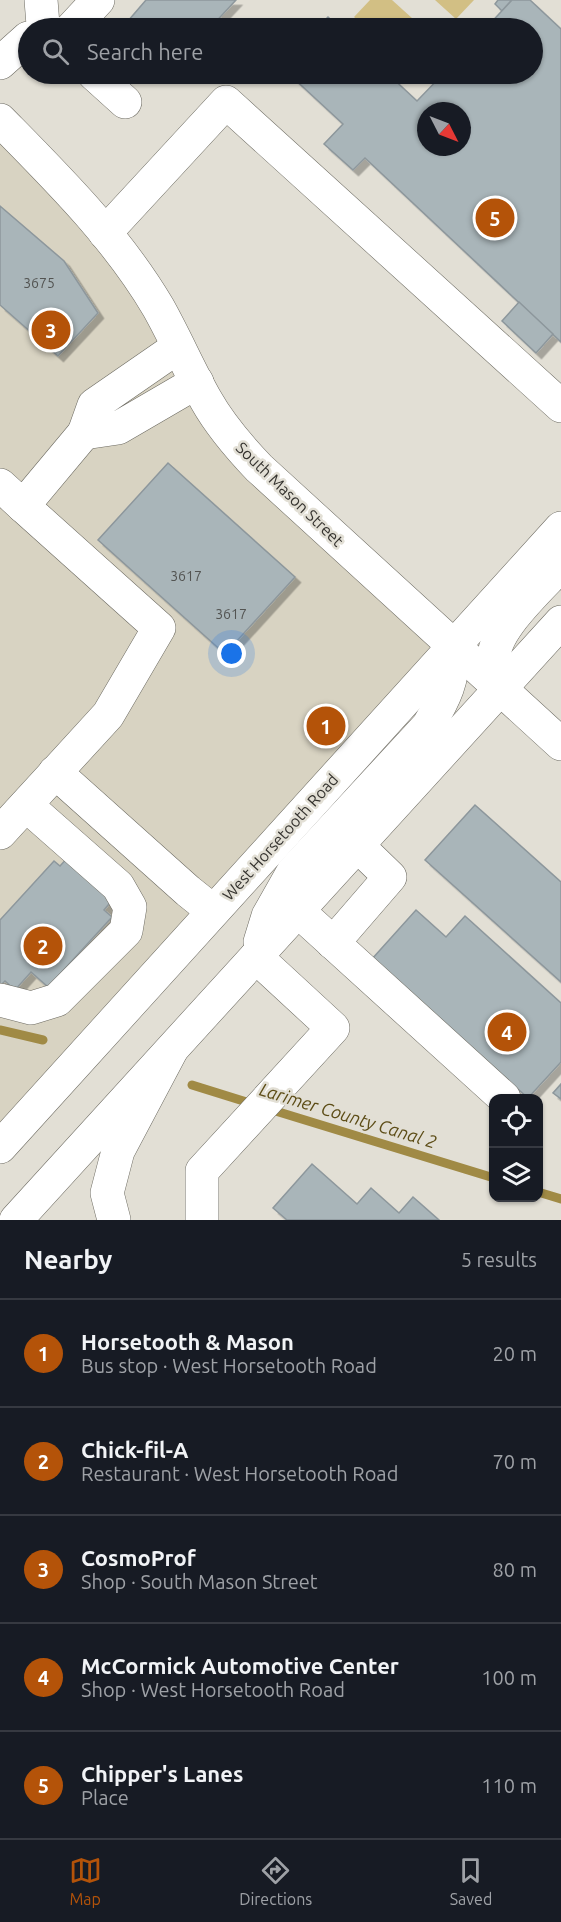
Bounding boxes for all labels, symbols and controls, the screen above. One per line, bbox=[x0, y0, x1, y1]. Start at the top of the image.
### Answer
search box bbox=[18, 18, 543, 84]
icon: search bbox=[39, 35, 72, 68]
text: Search here bbox=[87, 39, 203, 64]
north arrow bbox=[417, 102, 471, 156]
pin: 5 bbox=[476, 196, 514, 240]
house number: 3675 bbox=[23, 275, 55, 291]
pin: 3 bbox=[32, 308, 70, 352]
street label: South Mason Street bbox=[233, 438, 348, 550]
house number: 3617 bbox=[170, 568, 202, 584]
house number: 3617 bbox=[215, 606, 247, 622]
your location bbox=[217, 639, 246, 668]
pin: 1 bbox=[306, 704, 346, 748]
street label: West Horsetooth Road bbox=[219, 770, 341, 904]
pin: 2 bbox=[24, 924, 63, 968]
pin: 4 bbox=[488, 1010, 526, 1054]
water label: Larimer County Canal 2 bbox=[257, 1079, 439, 1152]
map controls bbox=[489, 1094, 543, 1202]
button: locate bbox=[489, 1094, 543, 1148]
button: layers bbox=[489, 1148, 543, 1202]
text: Nearby bbox=[24, 1245, 112, 1274]
text: 5 results bbox=[461, 1248, 537, 1271]
text: Horsetooth & Mason bbox=[81, 1329, 294, 1354]
text: 1 bbox=[38, 1342, 49, 1365]
text: 20 m bbox=[493, 1342, 537, 1365]
text: Bus stop · West Horsetooth Road bbox=[81, 1354, 377, 1377]
text: Chick-fil-A bbox=[81, 1437, 188, 1462]
text: 2 bbox=[38, 1450, 49, 1473]
text: 70 m bbox=[493, 1450, 537, 1473]
text: Restaurant · West Horsetooth Road bbox=[81, 1462, 398, 1485]
text: CosmoProf bbox=[81, 1545, 196, 1570]
text: 3 bbox=[38, 1558, 49, 1581]
text: 80 m bbox=[493, 1558, 537, 1581]
text: Shop · South Mason Street bbox=[81, 1570, 318, 1593]
text: McCormick Automotive Center bbox=[81, 1653, 399, 1678]
text: 4 bbox=[38, 1666, 49, 1689]
text: 100 m bbox=[481, 1666, 537, 1689]
text: Shop · West Horsetooth Road bbox=[81, 1678, 345, 1701]
text: Chipper's Lanes bbox=[81, 1761, 243, 1786]
text: 5 bbox=[38, 1774, 49, 1797]
text: 110 m bbox=[481, 1774, 537, 1797]
text: Place bbox=[81, 1786, 129, 1809]
tab: Map bbox=[69, 1854, 102, 1908]
tab: Directions bbox=[239, 1854, 312, 1908]
tab: Saved bbox=[450, 1854, 492, 1908]

